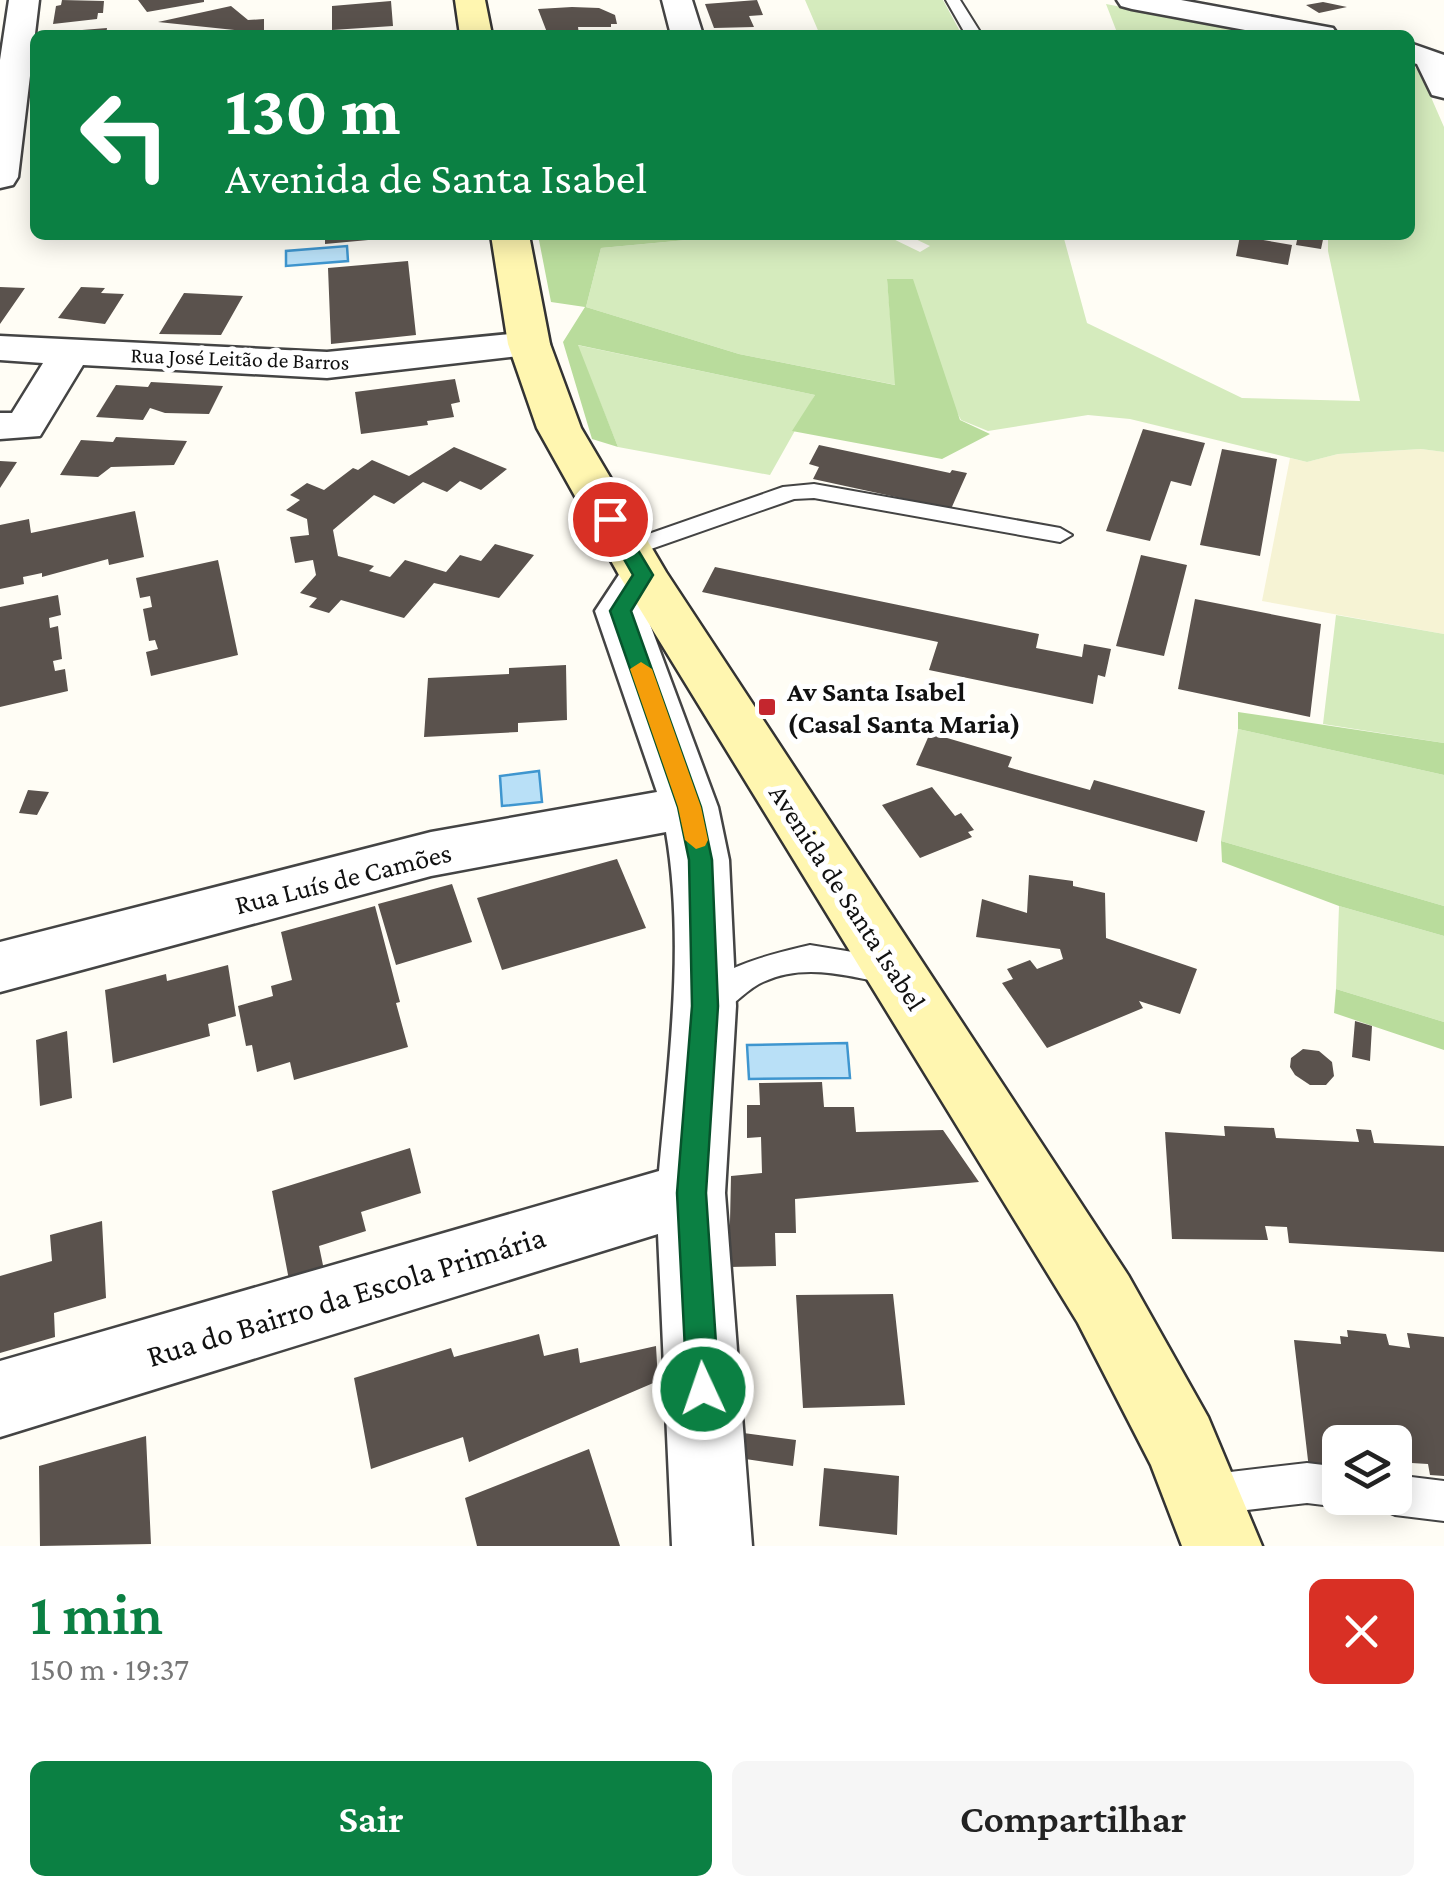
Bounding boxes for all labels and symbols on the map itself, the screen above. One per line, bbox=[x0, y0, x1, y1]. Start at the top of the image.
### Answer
street label: Rua José Leitão de Barros bbox=[130, 342, 350, 375]
pin bbox=[568, 477, 653, 562]
place label: Av Santa Isabel (Casal Santa Maria) bbox=[786, 676, 1021, 740]
marker: Av Santa Isabel (Casal Santa Maria) bbox=[756, 696, 778, 718]
street label: Avenida de Santa Isabel bbox=[763, 779, 932, 1016]
street label: Rua Luís de Camões bbox=[232, 837, 454, 920]
street label: Rua do Bairro da Escola Primária bbox=[142, 1218, 550, 1374]
position arrow bbox=[651, 1337, 755, 1441]

